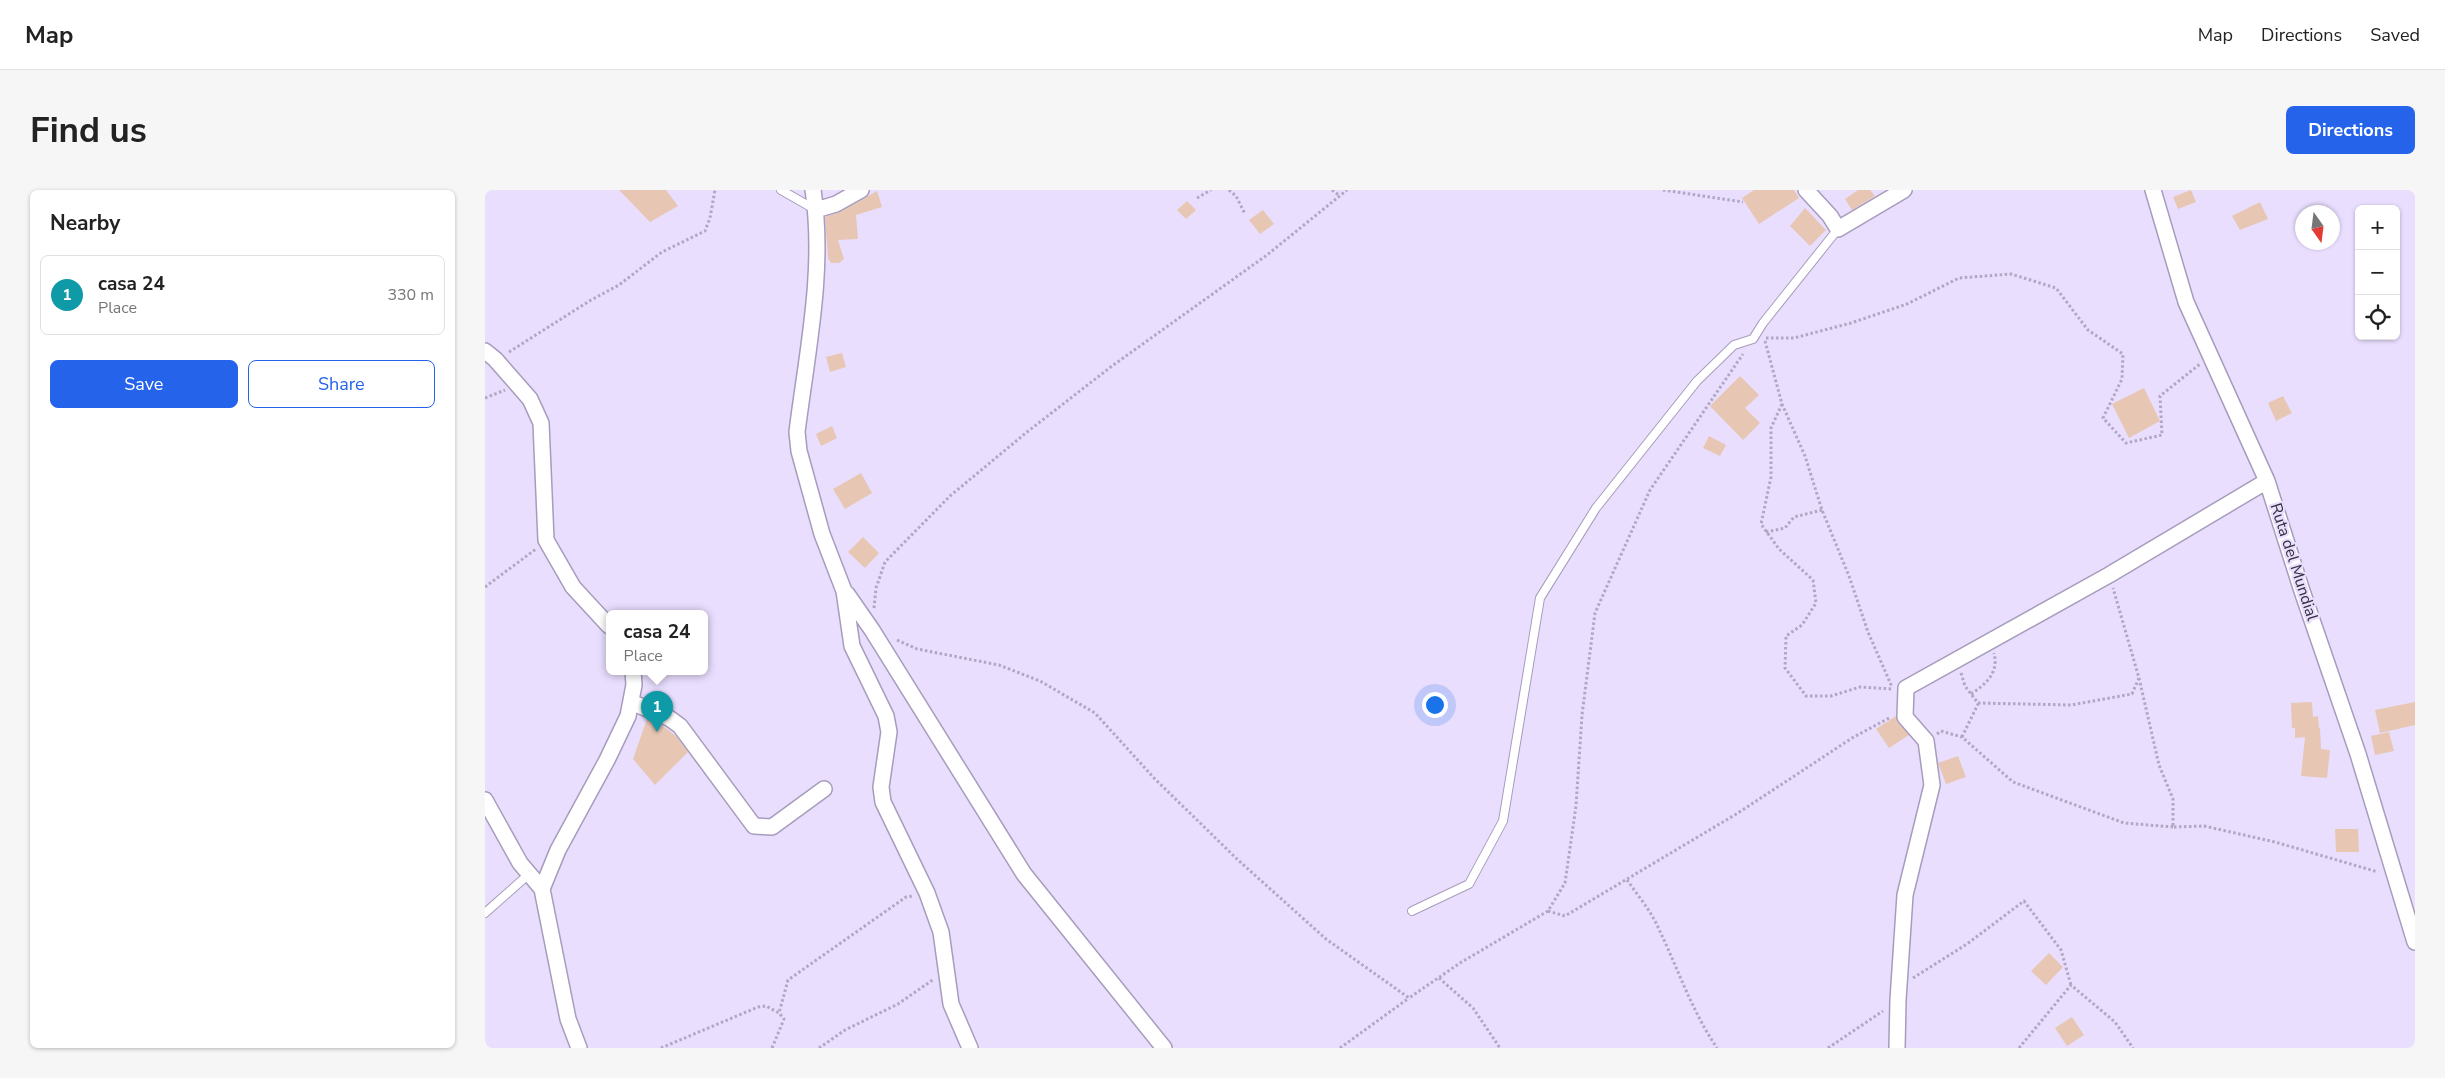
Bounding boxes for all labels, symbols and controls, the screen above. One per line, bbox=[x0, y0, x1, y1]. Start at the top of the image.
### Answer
text: Map bbox=[25, 19, 73, 51]
text: Map bbox=[2198, 23, 2233, 47]
text: Directions bbox=[2261, 23, 2342, 47]
text: Saved bbox=[2370, 23, 2420, 47]
button: Directions bbox=[2286, 106, 2415, 154]
text: Find us bbox=[30, 107, 147, 154]
north arrow bbox=[2295, 205, 2340, 250]
map controls bbox=[2355, 205, 2400, 340]
button: + bbox=[2355, 205, 2400, 250]
text: Nearby bbox=[50, 209, 120, 237]
button: − bbox=[2355, 250, 2400, 295]
text: casa 24 bbox=[98, 271, 165, 297]
text: 1 bbox=[62, 284, 72, 306]
text: 330 m bbox=[387, 284, 434, 306]
button: locate bbox=[2355, 295, 2400, 340]
text: Place bbox=[98, 297, 137, 319]
button: Save bbox=[50, 360, 238, 408]
button: Share bbox=[248, 360, 435, 408]
street label: Ruta del Mundial bbox=[2265, 500, 2323, 624]
popup bbox=[606, 610, 708, 675]
text: casa 24 bbox=[624, 619, 690, 645]
text: Place bbox=[624, 645, 663, 667]
pin: 1 bbox=[641, 691, 673, 732]
your location bbox=[1422, 692, 1448, 718]

